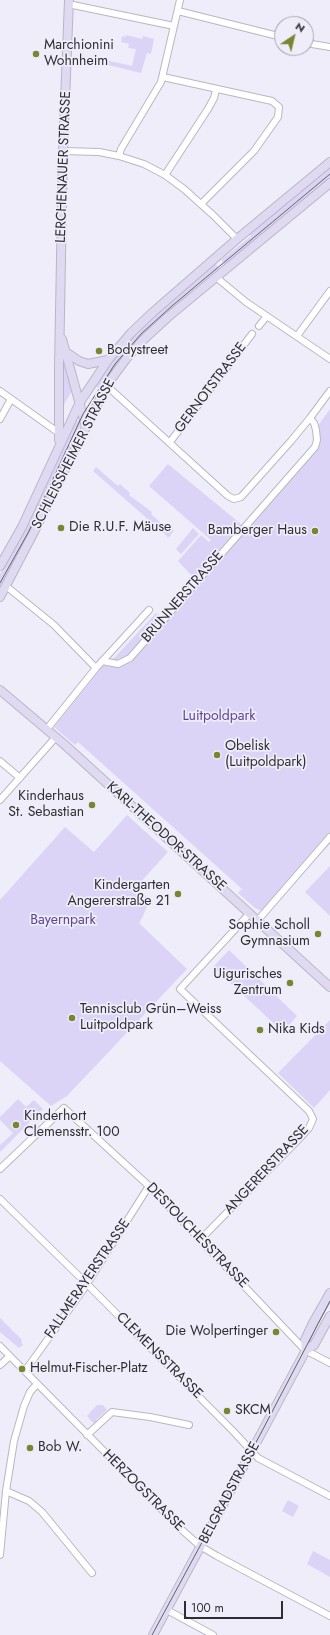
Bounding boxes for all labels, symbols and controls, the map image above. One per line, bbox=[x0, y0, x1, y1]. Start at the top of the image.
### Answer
north arrow bbox=[274, 16, 314, 56]
text: N bbox=[292, 18, 308, 36]
place label: Marchionini Wohnheim bbox=[44, 38, 114, 70]
marker: Marchionini Wohnheim bbox=[31, 49, 41, 59]
street label: LERCHENAUER STRASSE bbox=[53, 91, 75, 243]
street label: GERNOTSTRASSE bbox=[172, 340, 250, 436]
place label: Bodystreet bbox=[107, 343, 168, 359]
marker: Bodystreet bbox=[94, 346, 104, 356]
street label: SCHLEISSHEIMER STRASSE bbox=[29, 376, 119, 532]
place label: Die R.U.F. Mäuse bbox=[69, 520, 171, 536]
marker: Die R.U.F. Mäuse bbox=[56, 523, 66, 533]
place label: Bamberger Haus bbox=[208, 523, 307, 539]
marker: Bamberger Haus bbox=[310, 526, 320, 536]
street label: BRUNNERSTRASSE bbox=[139, 548, 227, 646]
park label: Luitpoldpark bbox=[183, 709, 255, 725]
place label: Obelisk (Luitpoldpark) bbox=[225, 739, 307, 772]
marker: Obelisk (Luitpoldpark) bbox=[212, 750, 222, 760]
street label: KARL-THEODOR-STRASSE bbox=[103, 779, 229, 895]
place label: Kinderhaus St. Sebastian bbox=[8, 789, 84, 822]
marker: Kinderhaus St. Sebastian bbox=[87, 800, 97, 810]
place label: Kindergarten Angererstraße 21 bbox=[67, 878, 170, 910]
marker: Kindergarten Angererstraße 21 bbox=[173, 889, 183, 899]
park label: Bayernpark bbox=[30, 913, 96, 929]
place label: Sophie Scholl Gymnasium bbox=[229, 918, 310, 950]
marker: Sophie Scholl Gymnasium bbox=[313, 929, 323, 939]
place label: Uigurisches Zentrum bbox=[213, 967, 282, 1000]
marker: Uigurisches Zentrum bbox=[285, 978, 295, 988]
place label: Tennisclub Grün–Weiss Luitpoldpark bbox=[80, 1002, 221, 1034]
marker: Tennisclub Grün–Weiss Luitpoldpark bbox=[67, 1013, 77, 1023]
place label: Nika Kids bbox=[268, 1022, 325, 1038]
marker: Nika Kids bbox=[255, 1025, 265, 1035]
place label: Kinderhort Clemensstr. 100 bbox=[24, 1109, 120, 1142]
marker: Kinderhort Clemensstr. 100 bbox=[11, 1120, 21, 1130]
street label: ANGERERSTRASSE bbox=[221, 1122, 313, 1218]
street label: DESTOUCHESSTRASSE bbox=[142, 1180, 252, 1292]
street label: FALLMERAYERSTRASSE bbox=[42, 1216, 134, 1342]
street label: CLEMENSSTRASSE bbox=[112, 1309, 206, 1403]
place label: Die Wolpertinger bbox=[165, 1324, 268, 1340]
marker: Die Wolpertinger bbox=[271, 1327, 281, 1337]
place label: Helmut-Fischer-Platz bbox=[30, 1361, 148, 1377]
marker: Helmut-Fischer-Platz bbox=[17, 1364, 27, 1374]
place label: SKCM bbox=[235, 1403, 271, 1419]
marker: SKCM bbox=[222, 1406, 232, 1416]
street label: BELGRADSTRASSE bbox=[196, 1439, 264, 1547]
place label: Bob W. bbox=[38, 1440, 82, 1456]
marker: Bob W. bbox=[25, 1443, 35, 1453]
street label: HERZOGSTRASSE bbox=[99, 1447, 187, 1535]
scale bar bbox=[186, 1593, 285, 1619]
text: 100 m bbox=[191, 1599, 224, 1617]

